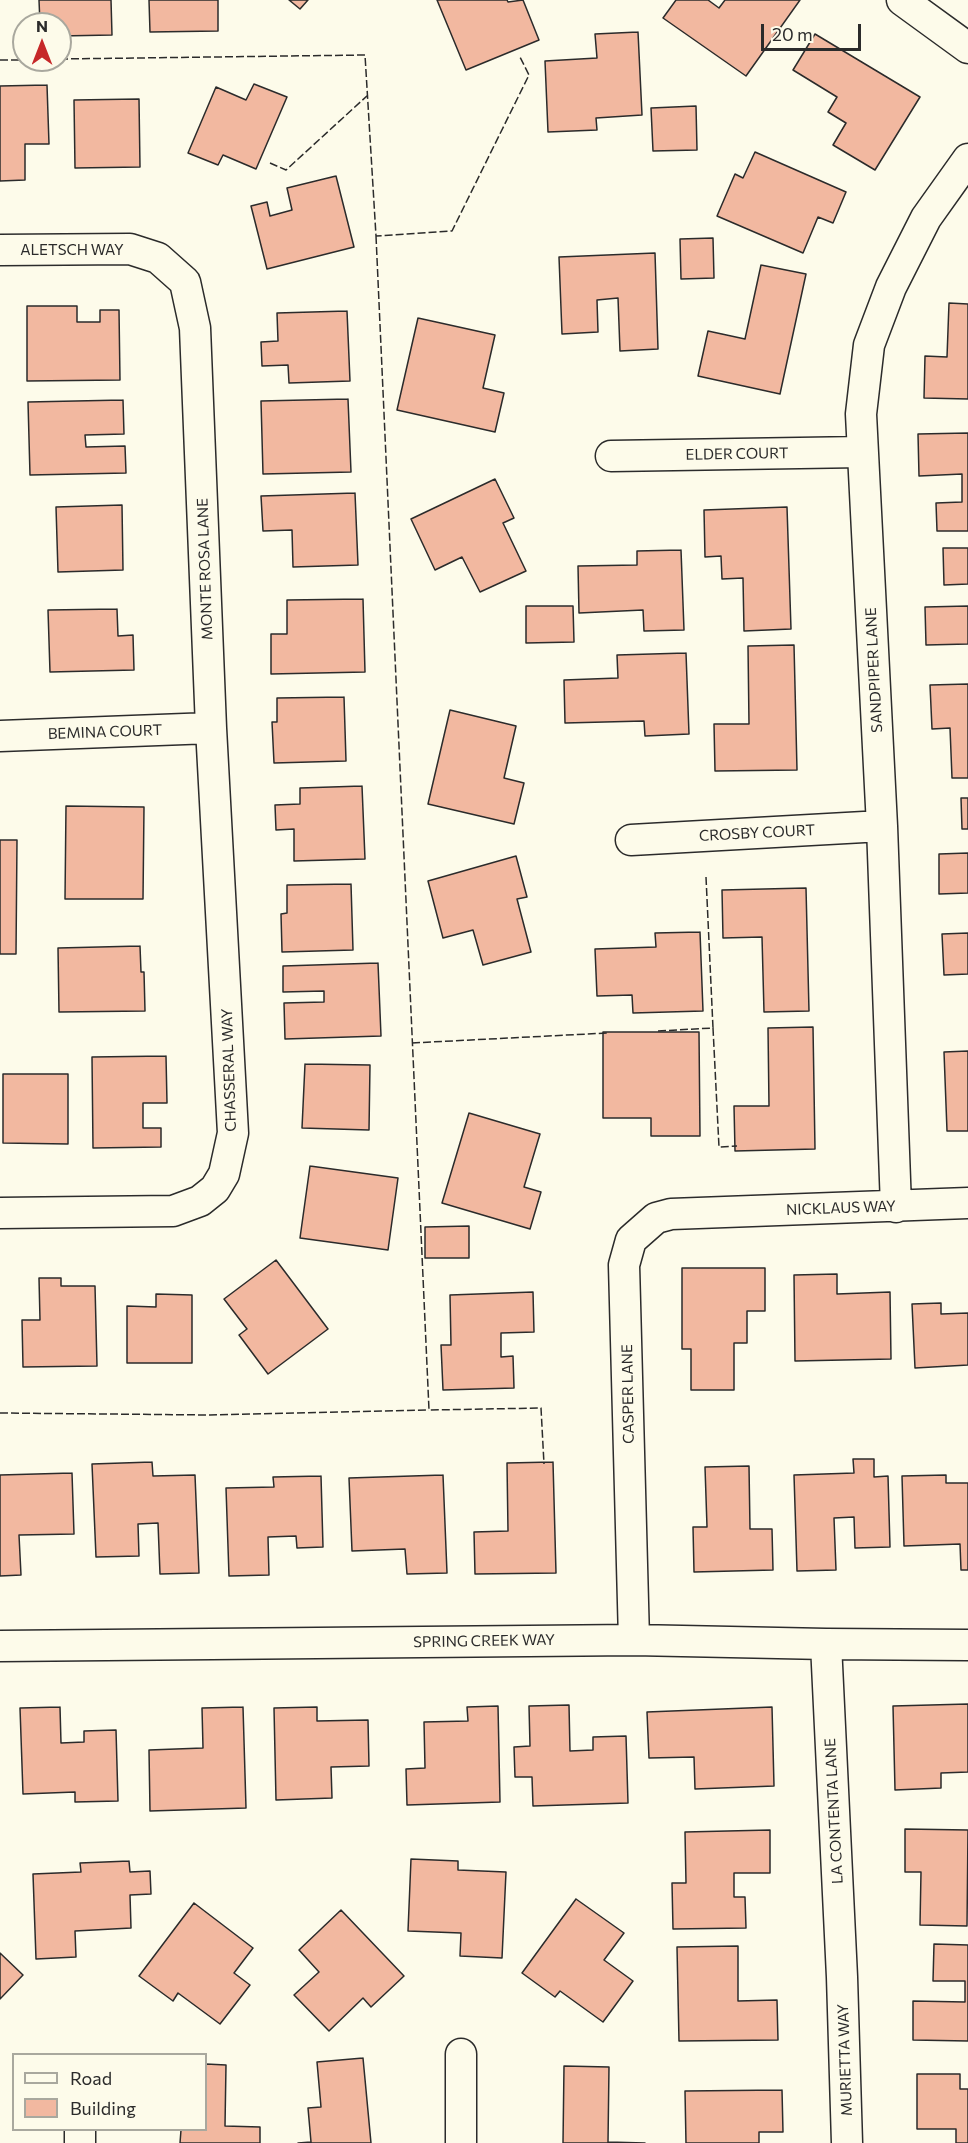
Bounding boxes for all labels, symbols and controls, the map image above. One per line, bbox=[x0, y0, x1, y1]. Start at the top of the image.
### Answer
north arrow bbox=[12, 12, 72, 72]
scale bar bbox=[764, 12, 864, 50]
text: N bbox=[36, 16, 48, 35]
text: 20 m bbox=[772, 23, 813, 45]
street label: ALETSCH WAY bbox=[20, 241, 124, 259]
street label: ELDER COURT bbox=[685, 444, 789, 464]
street label: MONTE ROSA LANE bbox=[194, 498, 216, 640]
street label: SANDPIPER LANE bbox=[862, 607, 886, 733]
street label: BEMINA COURT bbox=[47, 721, 163, 743]
street label: CROSBY COURT bbox=[699, 821, 815, 845]
street label: CHASSERAL WAY bbox=[218, 1008, 240, 1132]
street label: NICKLAUS WAY bbox=[786, 1197, 896, 1219]
street label: CASPER LANE bbox=[618, 1344, 638, 1444]
street label: SPRING CREEK WAY bbox=[413, 1631, 555, 1651]
street label: LA CONTENTA LANE bbox=[821, 1738, 847, 1884]
street label: MURIETTA WAY bbox=[834, 2003, 856, 2117]
legend bbox=[12, 2053, 207, 2131]
text: Road bbox=[70, 2067, 112, 2089]
text: Building bbox=[70, 2097, 136, 2119]

